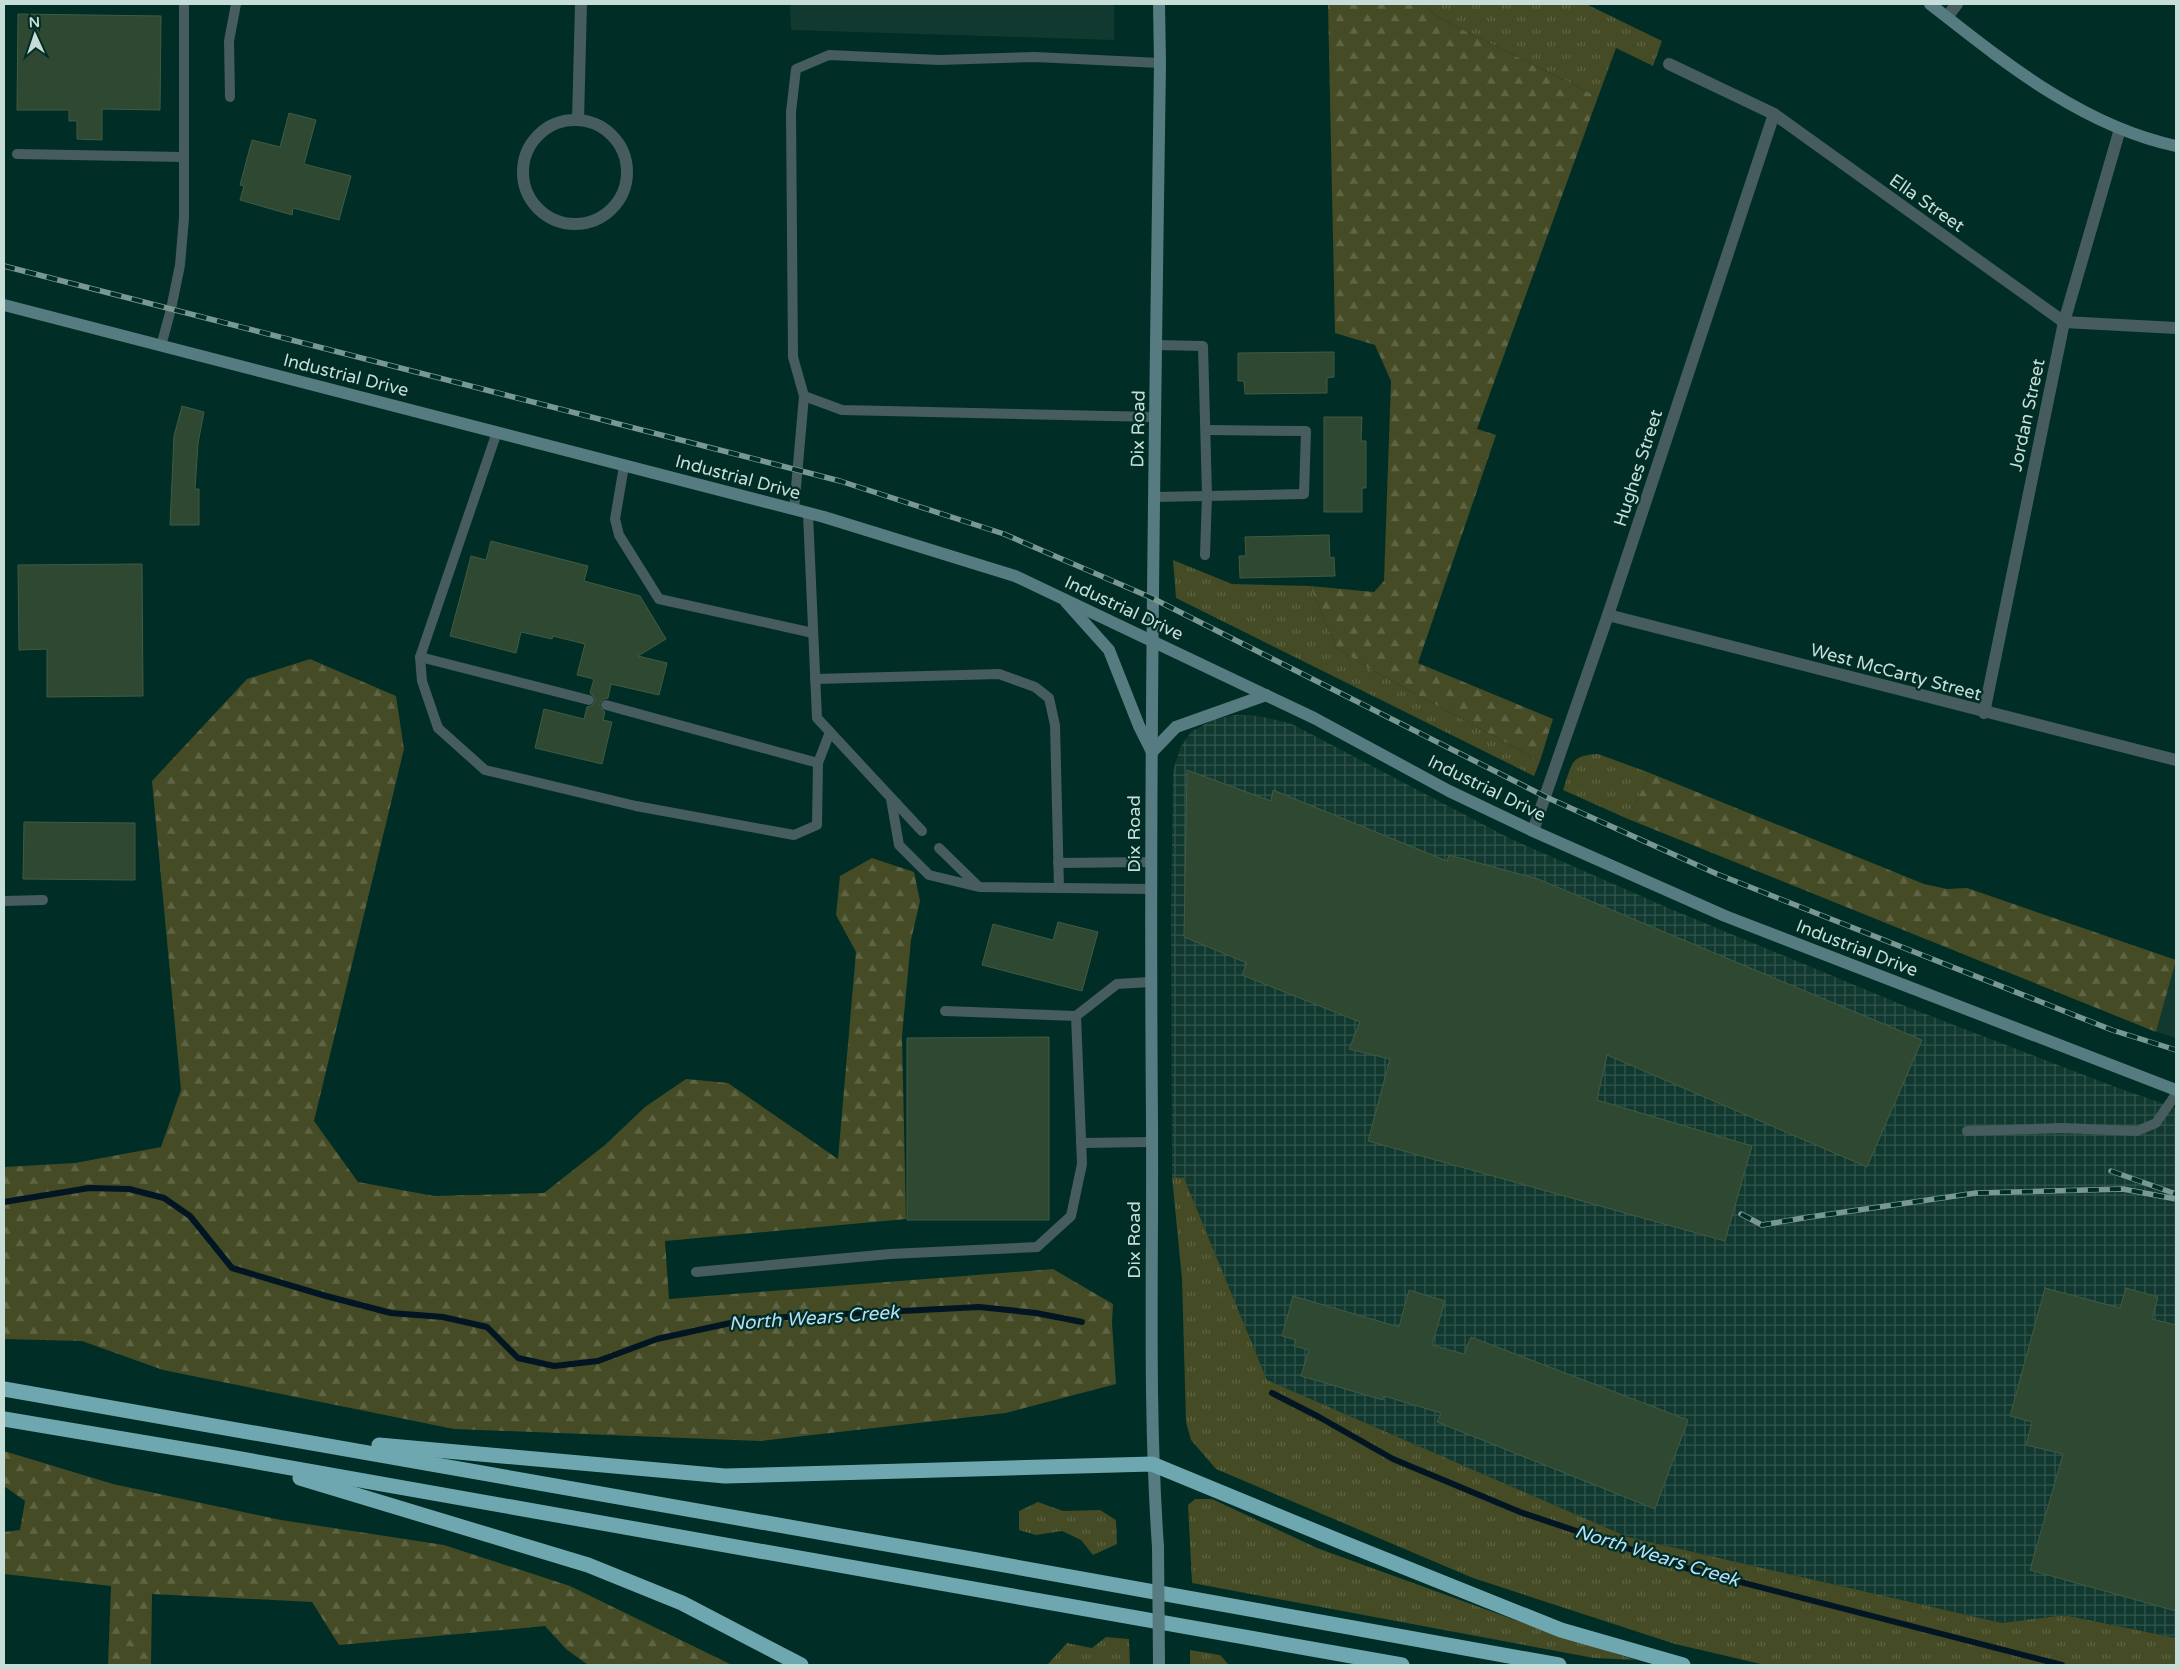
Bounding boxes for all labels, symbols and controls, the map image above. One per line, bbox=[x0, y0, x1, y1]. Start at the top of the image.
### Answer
north arrow bbox=[10, 10, 60, 60]
text: N bbox=[28, 14, 40, 31]
street label: Ella Street bbox=[1885, 169, 1969, 237]
street label: Industrial Drive bbox=[281, 349, 411, 401]
street label: Jordan Street bbox=[2004, 357, 2050, 473]
street label: Dix Road bbox=[1126, 390, 1150, 468]
street label: Hughes Street bbox=[1609, 407, 1667, 529]
street label: Industrial Drive bbox=[673, 450, 803, 504]
street label: Industrial Drive bbox=[1061, 571, 1187, 645]
street label: West McCarty Street bbox=[1808, 639, 1984, 705]
street label: Industrial Drive bbox=[1424, 750, 1550, 826]
street label: Dix Road bbox=[1123, 795, 1145, 873]
street label: Industrial Drive bbox=[1793, 915, 1921, 981]
street label: Dix Road bbox=[1123, 1201, 1145, 1279]
water label: North Wears Creek bbox=[728, 1301, 902, 1335]
water label: North Wears Creek bbox=[1572, 1521, 1743, 1592]

